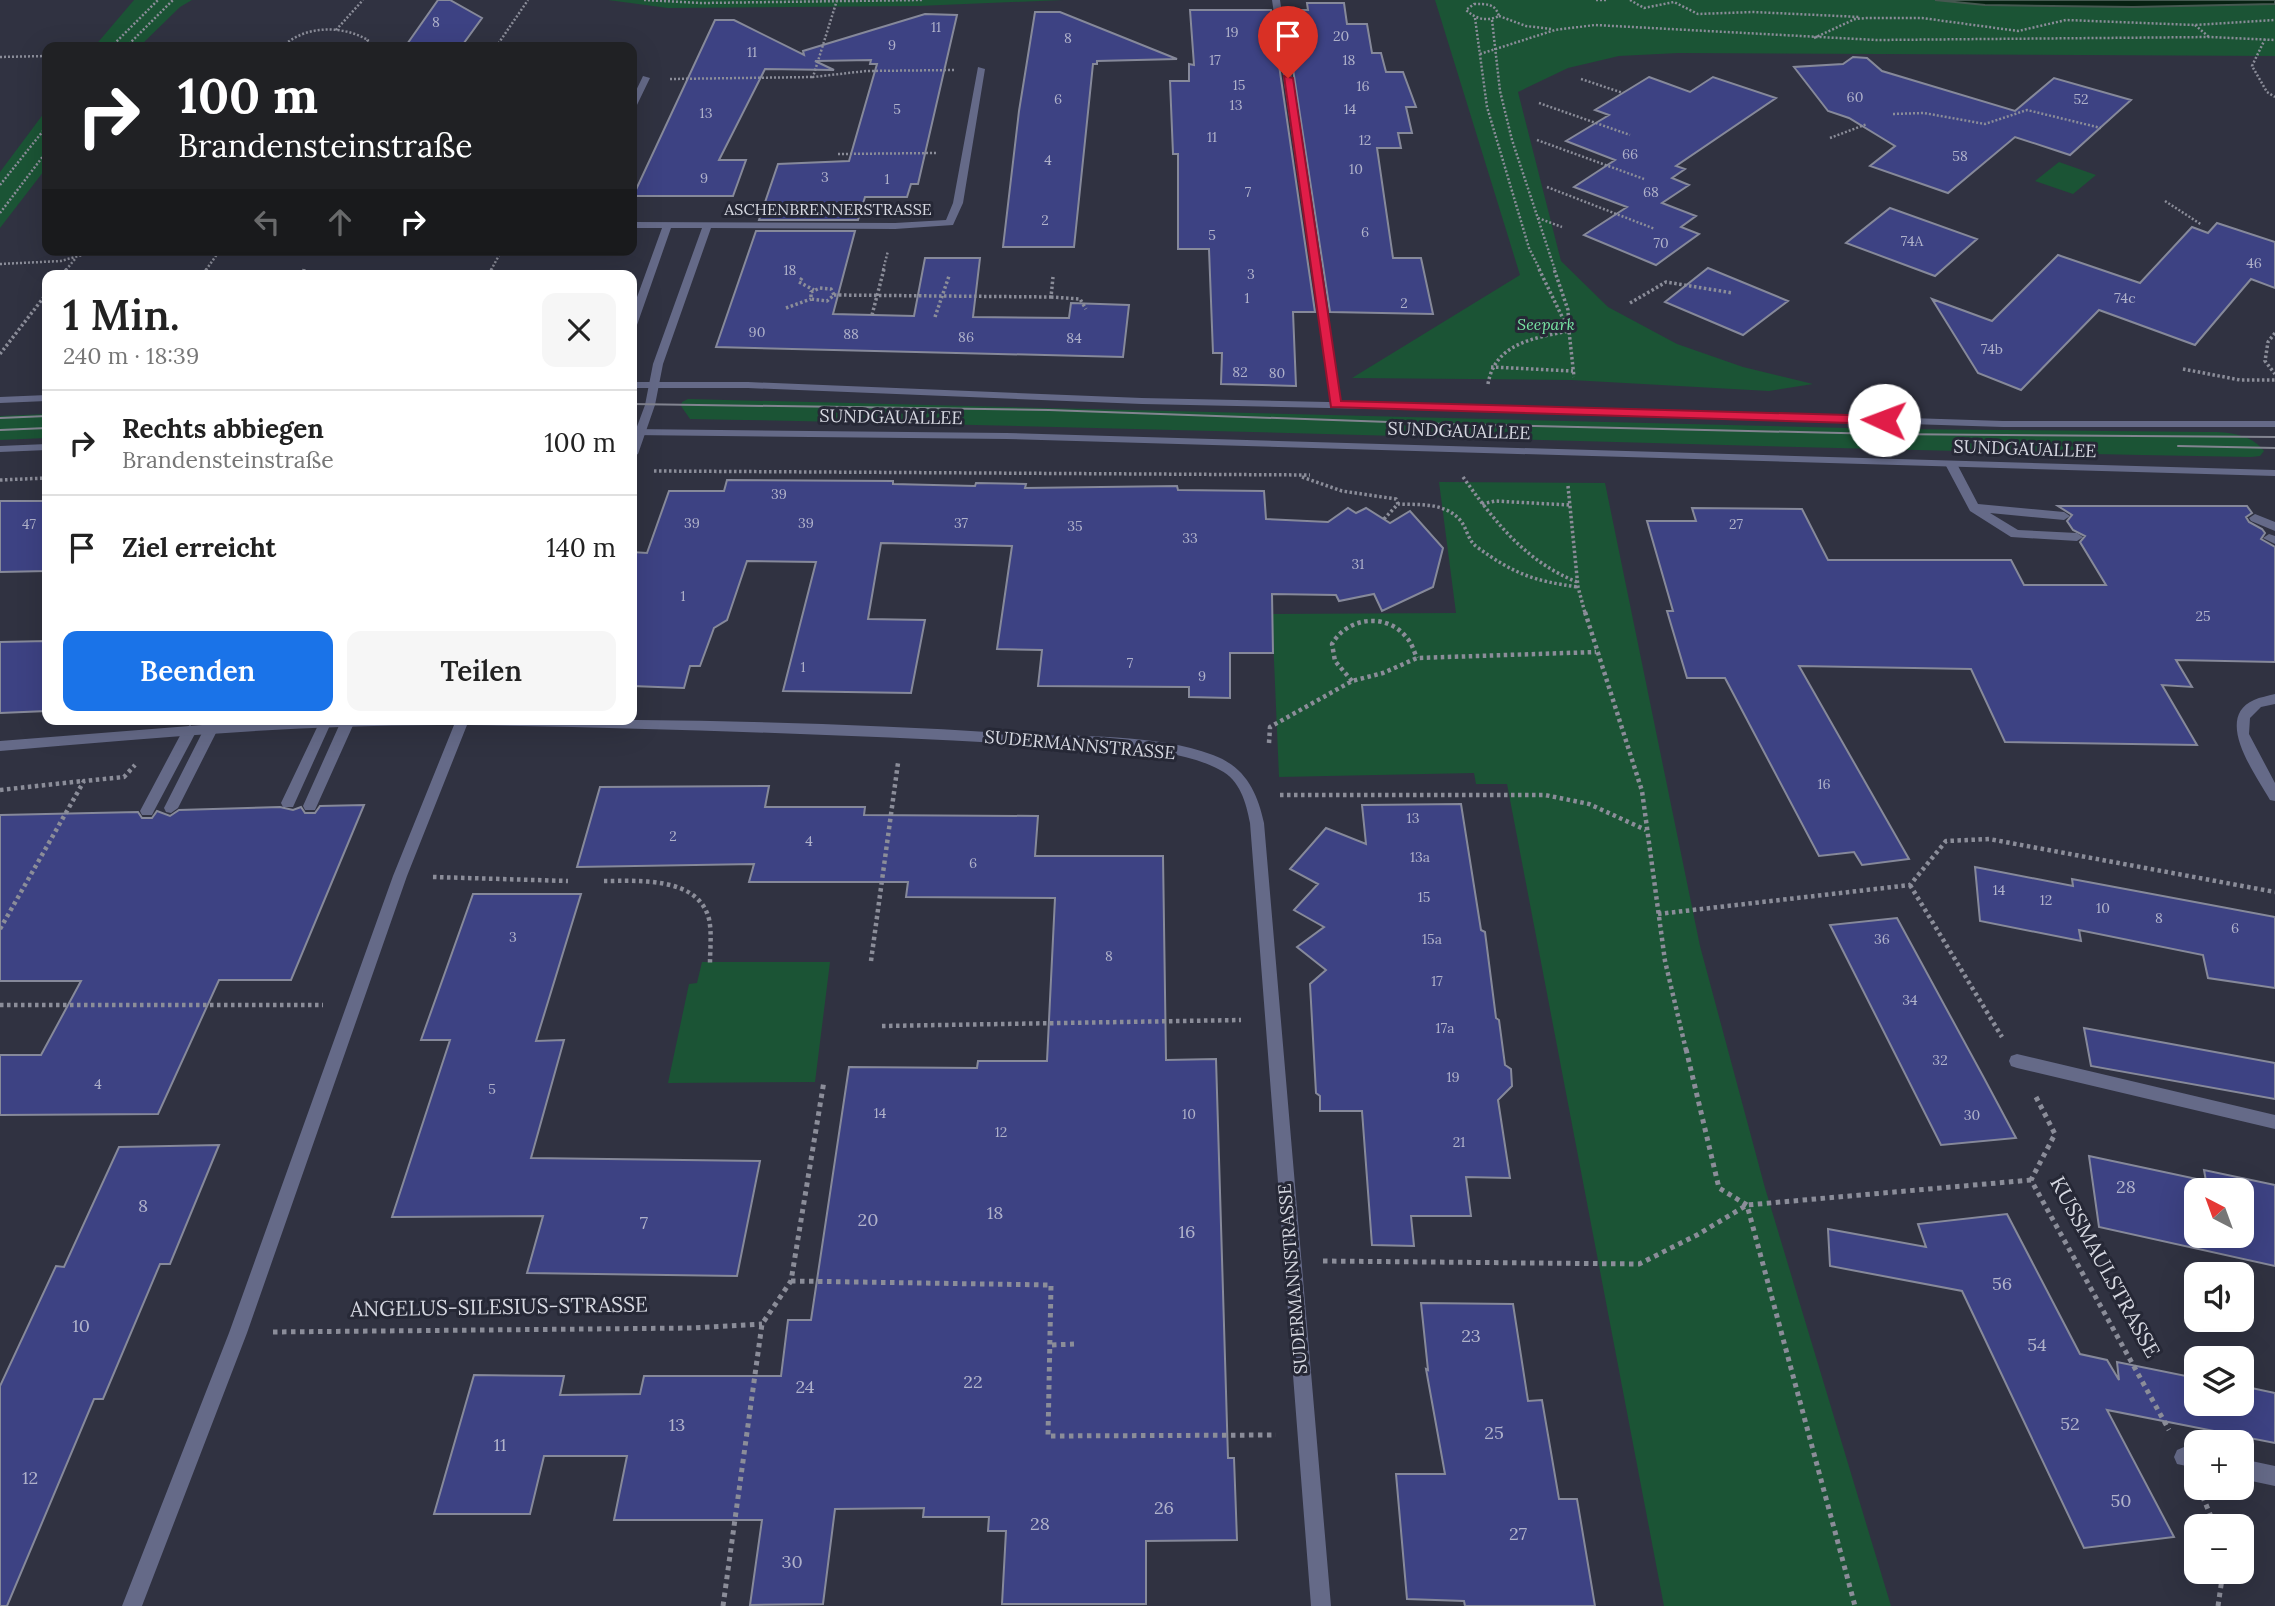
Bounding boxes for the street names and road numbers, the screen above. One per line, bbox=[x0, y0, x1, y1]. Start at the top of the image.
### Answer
street label: ASCHENBRENNERSTRASSE bbox=[723, 199, 932, 219]
street label: SUNDGAUALLEE bbox=[819, 404, 963, 429]
street label: SUNDGAUALLEE bbox=[1387, 417, 1531, 444]
street label: SUNDGAUALLEE bbox=[1953, 435, 2097, 462]
street label: SUDERMANNSTRASSE bbox=[984, 725, 1176, 764]
street label: KUSSMAULSTRASSE bbox=[2044, 1171, 2167, 1362]
street label: SUDERMANNSTRASSE bbox=[1273, 1183, 1312, 1375]
street label: ANGELUS-SILESIUS-STRASSE bbox=[349, 1290, 648, 1323]

